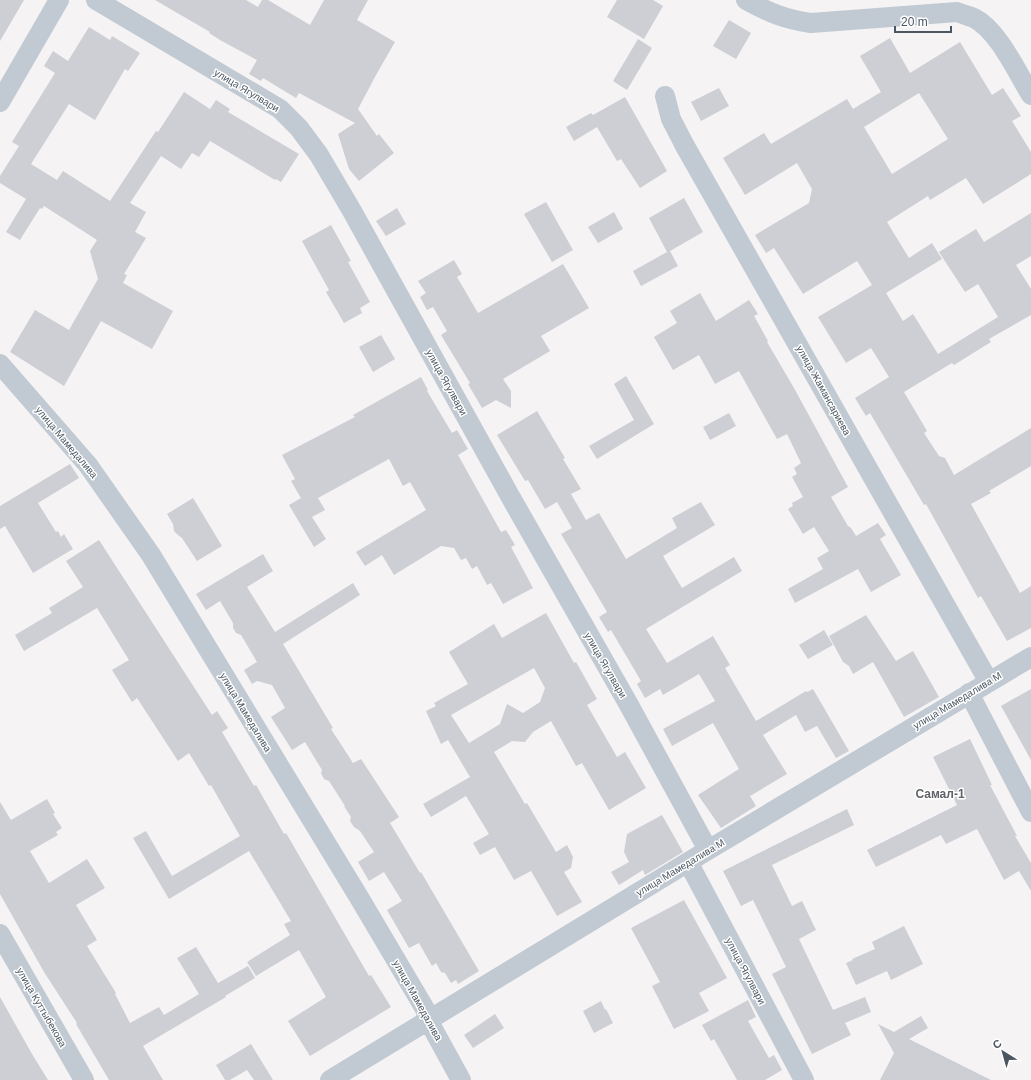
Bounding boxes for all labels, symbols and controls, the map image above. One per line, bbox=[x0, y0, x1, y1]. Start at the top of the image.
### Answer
scale bar bbox=[895, 8, 951, 34]
text: 20 m bbox=[901, 15, 928, 29]
street label: улица Ягулвари bbox=[212, 67, 281, 114]
street label: улица Жамансариева bbox=[794, 343, 853, 438]
street label: улица Ягулвари bbox=[424, 347, 469, 417]
street label: улица Мамедалива bbox=[33, 404, 100, 481]
street label: улица Ягулвари bbox=[582, 631, 629, 700]
street label: улица Мамедалива М bbox=[911, 670, 1003, 731]
street label: улица Мамедалива bbox=[218, 671, 274, 754]
district label: Самал-1 bbox=[915, 787, 965, 801]
street label: улица Мамедалива М bbox=[634, 837, 726, 898]
street label: улица Ягулвари bbox=[723, 936, 768, 1006]
street label: улица Мамедалива bbox=[391, 958, 444, 1043]
street label: улица Куттыбекова bbox=[14, 966, 69, 1049]
north arrow bbox=[983, 1032, 1023, 1072]
text: С bbox=[990, 1037, 1004, 1051]

